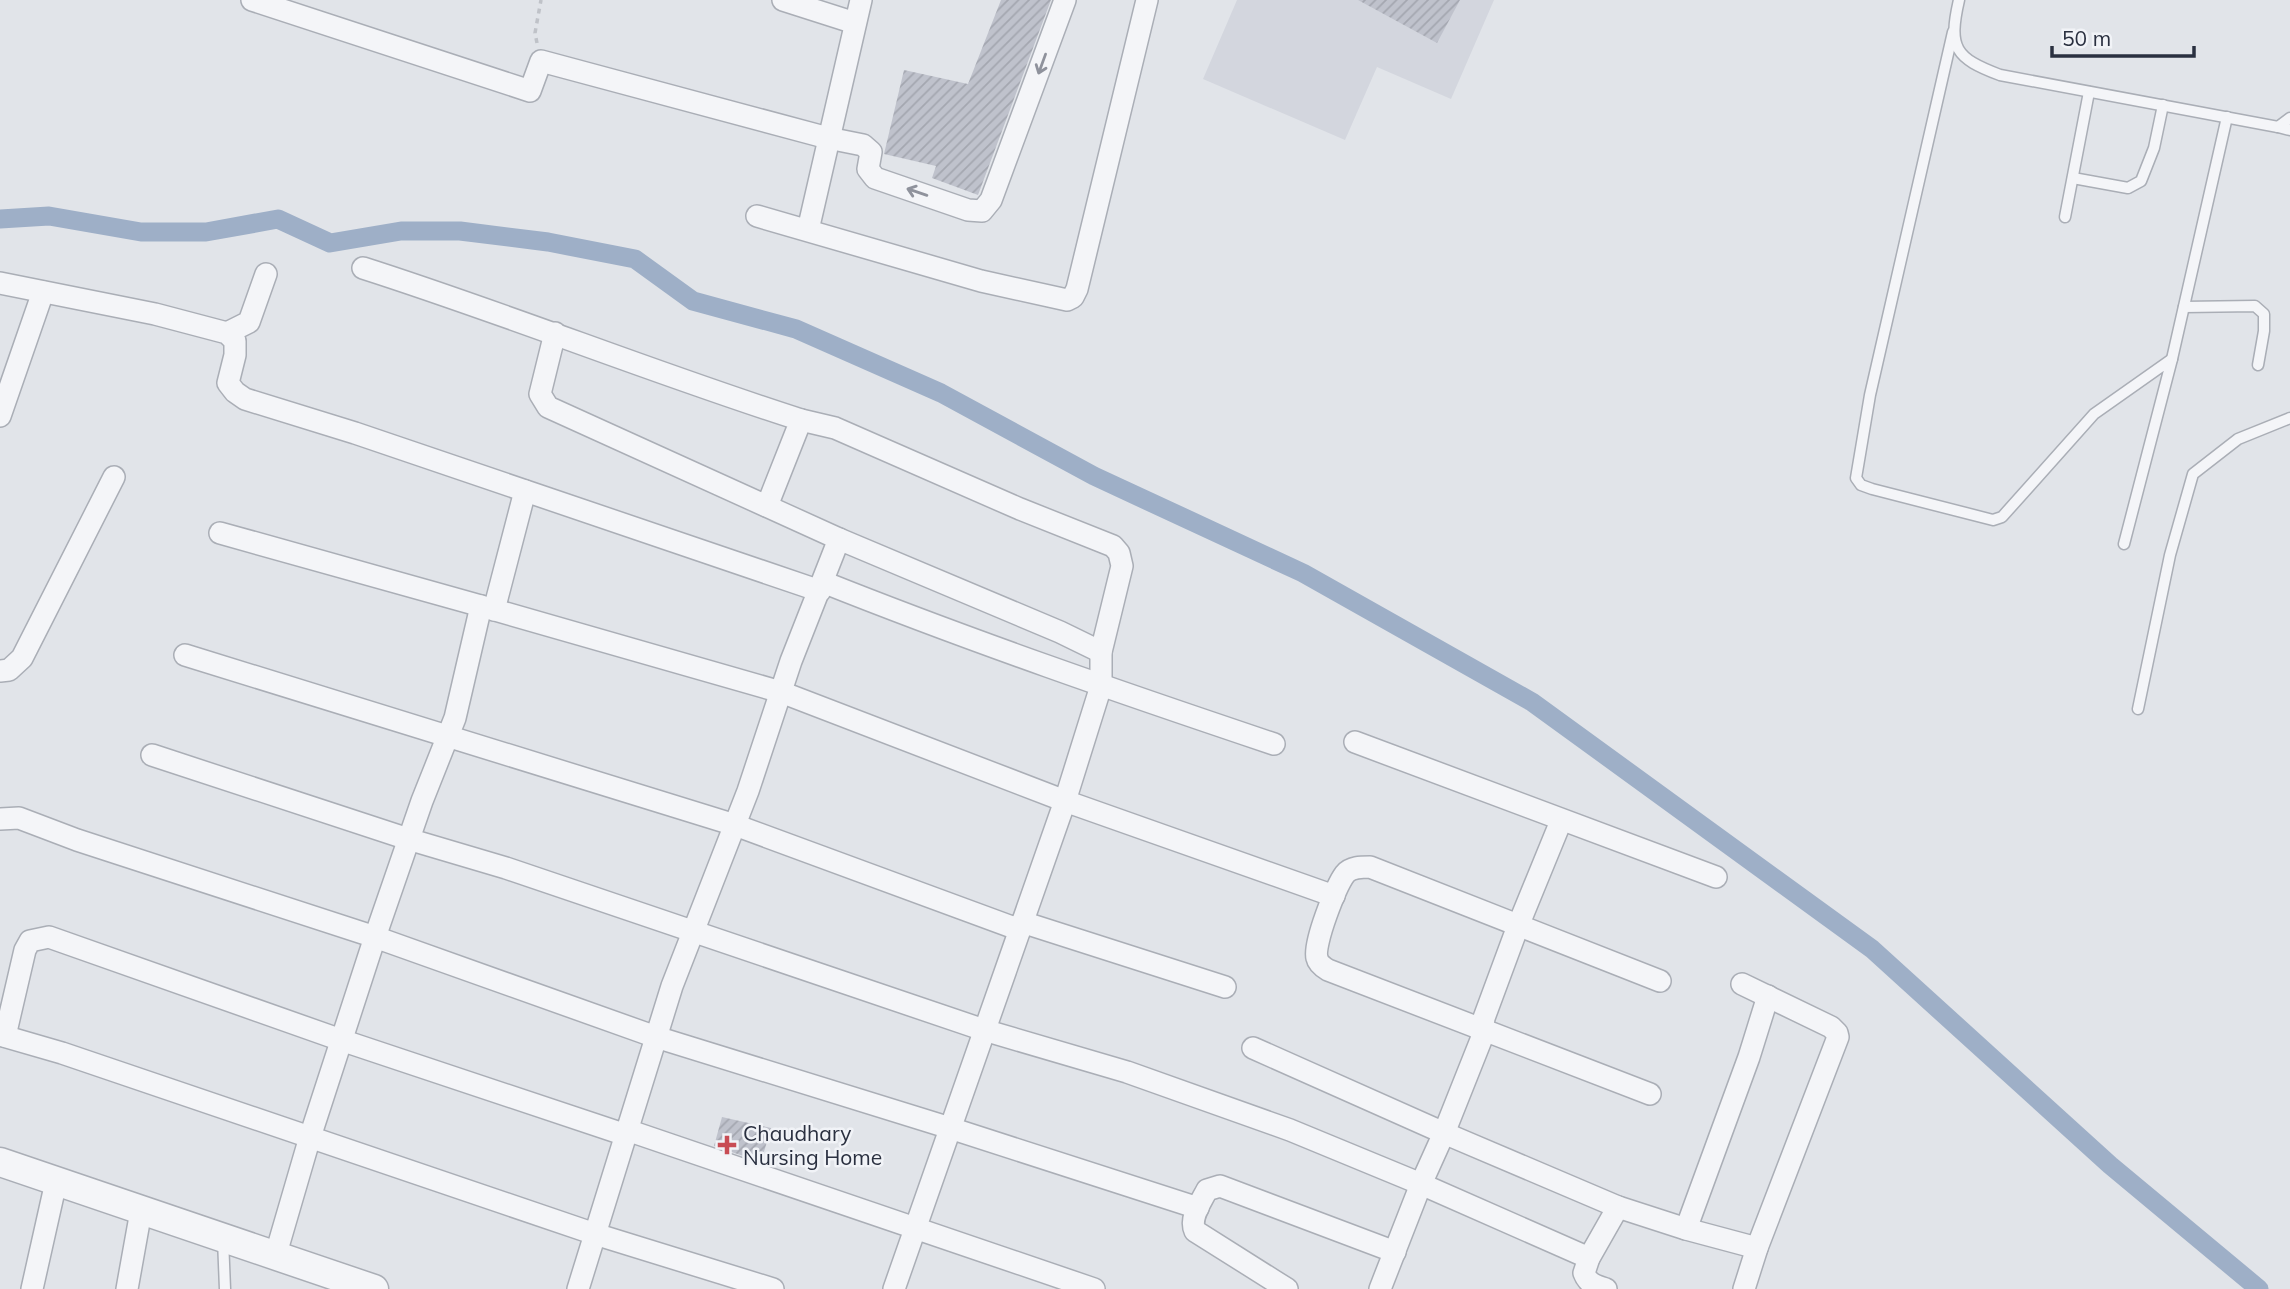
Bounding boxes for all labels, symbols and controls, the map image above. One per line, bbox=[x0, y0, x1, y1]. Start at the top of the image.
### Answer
scale bar bbox=[2052, 14, 2194, 58]
text: 50 m bbox=[2062, 25, 2111, 51]
one-way arrow bbox=[1034, 52, 1047, 74]
one-way arrow bbox=[906, 185, 928, 197]
place label: Chaudhary Nursing Home bbox=[743, 1120, 882, 1170]
marker: Chaudhary Nursing Home bbox=[717, 1135, 737, 1155]

